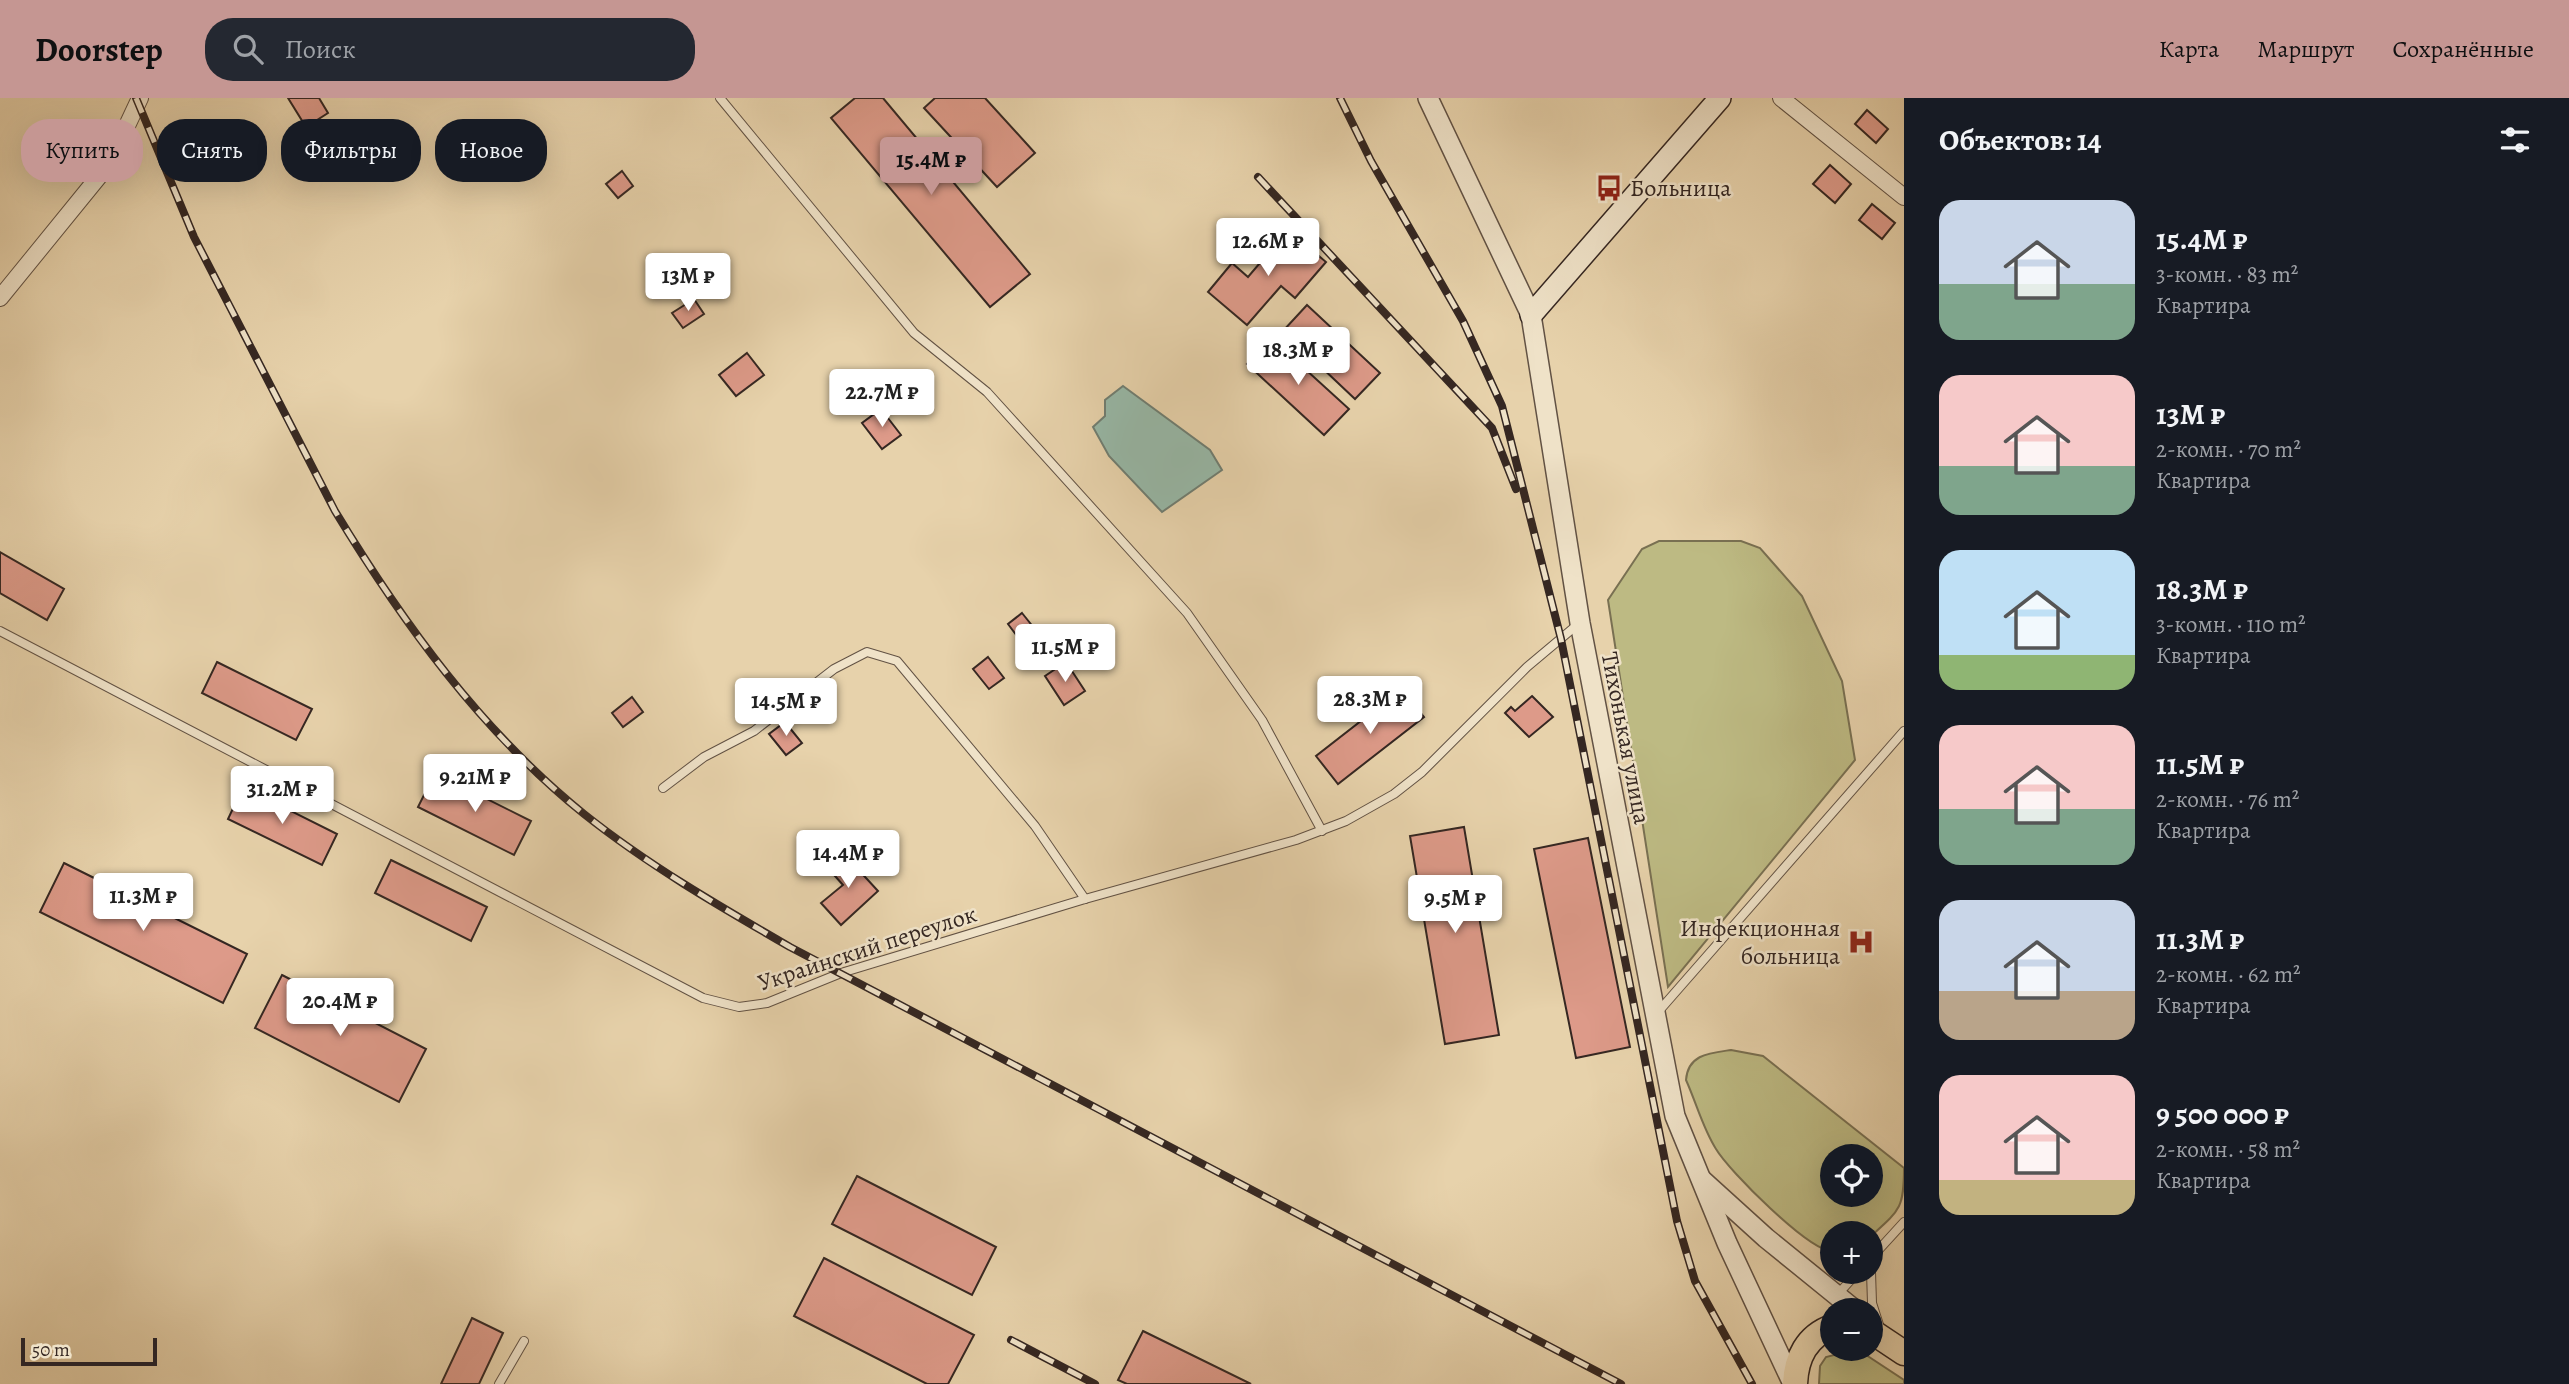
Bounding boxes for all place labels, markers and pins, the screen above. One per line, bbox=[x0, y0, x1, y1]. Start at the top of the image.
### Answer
pin: 15.4M ₽ bbox=[866, 138, 996, 197]
place label: Больница bbox=[1630, 172, 1731, 204]
bus stop icon: Больница bbox=[1594, 173, 1624, 203]
pin: 12.6M ₽ bbox=[1203, 218, 1333, 278]
pin: 13M ₽ bbox=[639, 254, 737, 313]
pin: 18.3M ₽ bbox=[1233, 328, 1363, 387]
pin: 22.7M ₽ bbox=[817, 370, 947, 429]
pin: 11.5M ₽ bbox=[1000, 624, 1130, 684]
pin: 28.3M ₽ bbox=[1305, 676, 1435, 736]
pin: 14.5M ₽ bbox=[721, 678, 851, 738]
pin: 9.21M ₽ bbox=[410, 754, 540, 814]
pin: 31.2M ₽ bbox=[217, 766, 347, 826]
pin: 14.4M ₽ bbox=[783, 830, 913, 890]
pin: 11.3M ₽ bbox=[78, 874, 208, 933]
pin: 9.5M ₽ bbox=[1398, 876, 1512, 935]
place label: Инфекционная больница bbox=[1680, 912, 1840, 972]
hospital icon: Инфекционная больница bbox=[1846, 927, 1876, 957]
pin: 20.4M ₽ bbox=[275, 978, 405, 1038]

